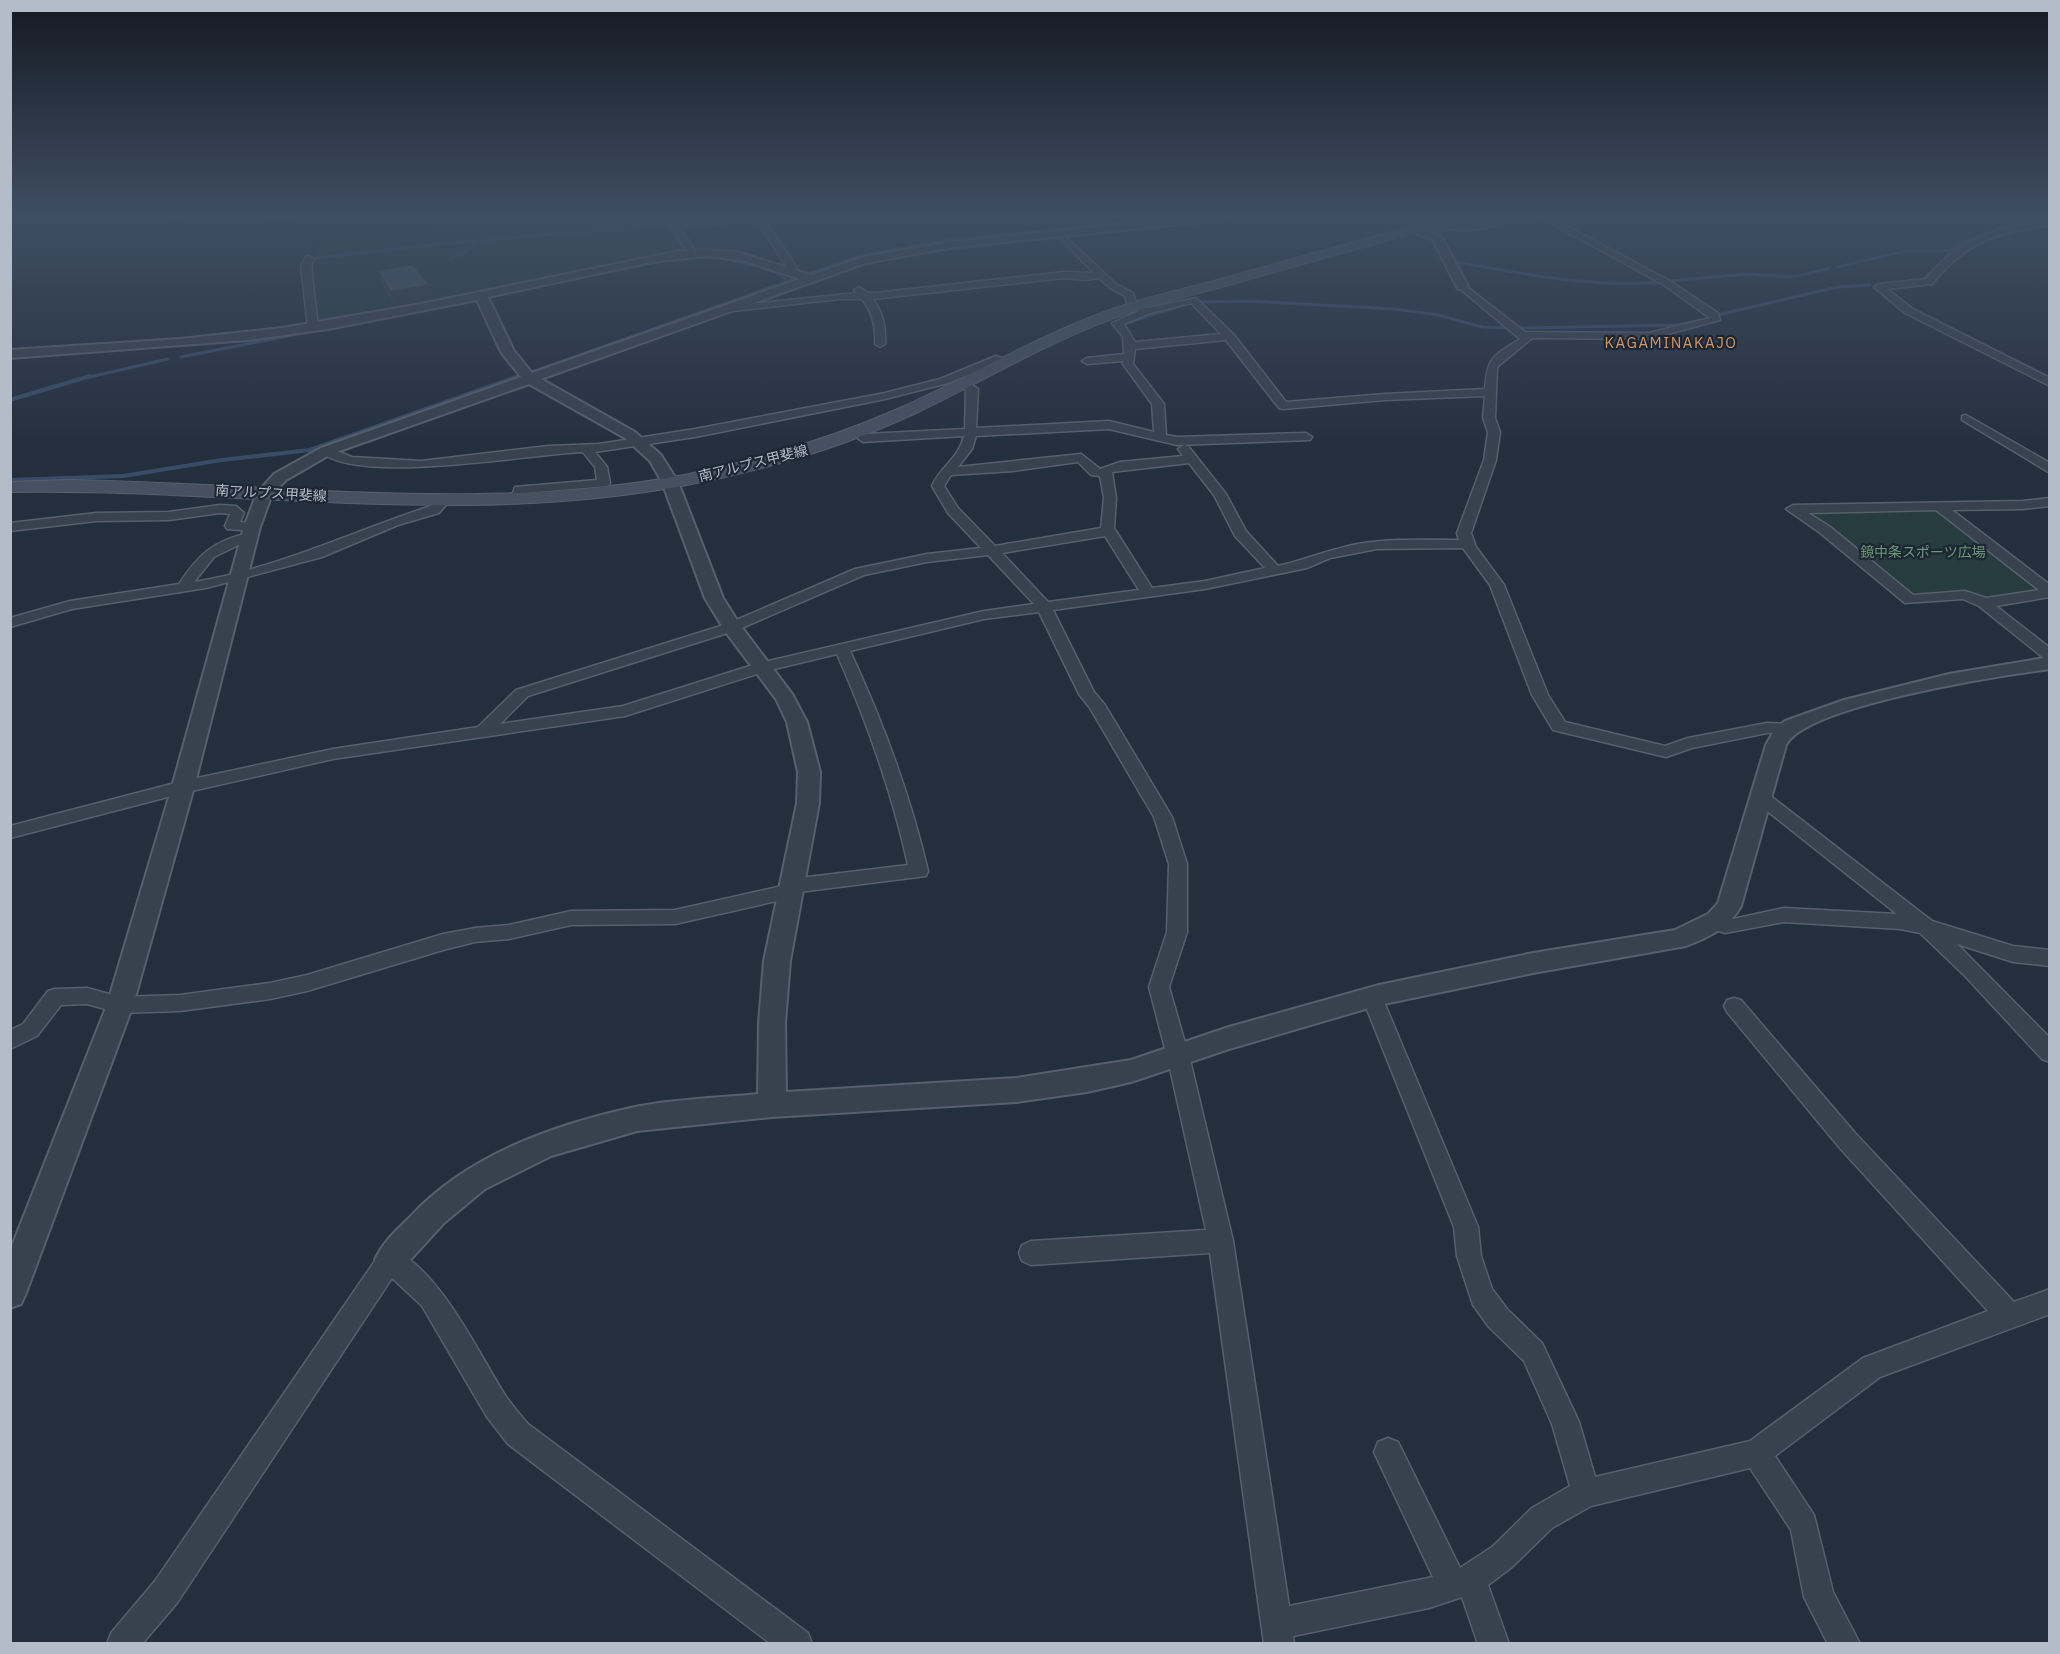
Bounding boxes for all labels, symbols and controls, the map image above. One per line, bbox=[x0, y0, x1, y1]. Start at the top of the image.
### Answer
district label: KAGAMINAKAJO bbox=[1605, 333, 1737, 352]
street label: 南アルプス甲斐線 bbox=[697, 441, 809, 485]
street label: 南アルプス甲斐線 bbox=[215, 481, 327, 505]
park label: 鏡中条スポーツ広場 bbox=[1860, 543, 1986, 561]

